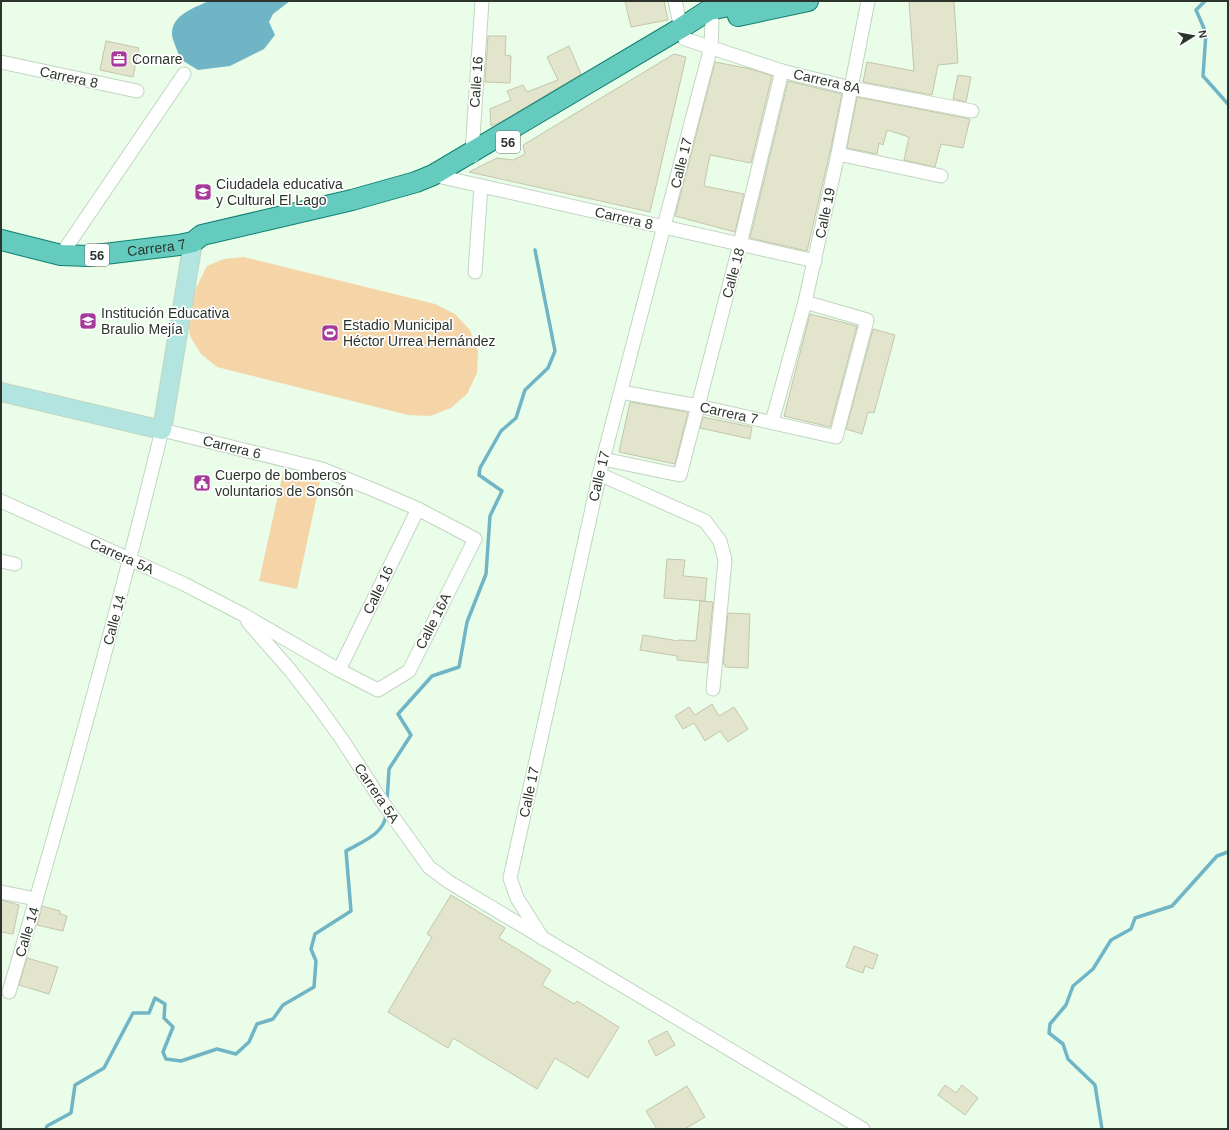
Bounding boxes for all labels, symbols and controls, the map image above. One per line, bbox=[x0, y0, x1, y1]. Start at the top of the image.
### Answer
north arrow bbox=[1173, 16, 1213, 56]
text: N bbox=[1196, 29, 1209, 39]
office icon: Cornare bbox=[109, 49, 129, 69]
place label: Cornare bbox=[132, 51, 183, 67]
street label: Calle 16 bbox=[466, 56, 486, 108]
street label: Carrera 8 bbox=[38, 63, 100, 91]
street label: Carrera 8A bbox=[792, 66, 863, 97]
road number: 56 bbox=[496, 131, 520, 153]
street label: Calle 17 bbox=[667, 136, 695, 190]
place label: Ciudadela educativa y Cultural El Lago bbox=[216, 176, 343, 208]
school or university icon: Ciudadela educativa y Cultural El Lago bbox=[193, 182, 213, 202]
street label: Calle 19 bbox=[812, 186, 838, 240]
street label: Carrera 8 bbox=[593, 204, 655, 232]
street label: Carrera 7 bbox=[126, 236, 188, 259]
road number: 56 bbox=[85, 244, 109, 266]
street label: Calle 18 bbox=[719, 246, 747, 300]
place label: Institución Educativa Braulio Mejía bbox=[101, 305, 230, 337]
school or university icon: Institución Educativa Braulio Mejía bbox=[78, 311, 98, 331]
place label: Estadio Municipal Héctor Urrea Hernández bbox=[343, 317, 496, 349]
sports icon: Estadio Municipal Héctor Urrea Hernández bbox=[320, 323, 340, 343]
street label: Carrera 7 bbox=[698, 399, 760, 427]
street label: Carrera 6 bbox=[201, 432, 263, 462]
street label: Calle 17 bbox=[585, 449, 613, 503]
place label: Cuerpo de bomberos voluntarios de Sonsón bbox=[215, 467, 354, 499]
public building icon: Cuerpo de bomberos voluntarios de Sonsón bbox=[192, 473, 212, 493]
street label: Carrera 5A bbox=[87, 535, 157, 578]
street label: Calle 16 bbox=[360, 563, 397, 617]
street label: Calle 16A bbox=[412, 590, 454, 652]
street label: Calle 14 bbox=[100, 593, 128, 647]
street label: Carrera 5A bbox=[351, 760, 403, 826]
street label: Calle 17 bbox=[516, 765, 542, 819]
street label: Calle 14 bbox=[12, 905, 42, 959]

